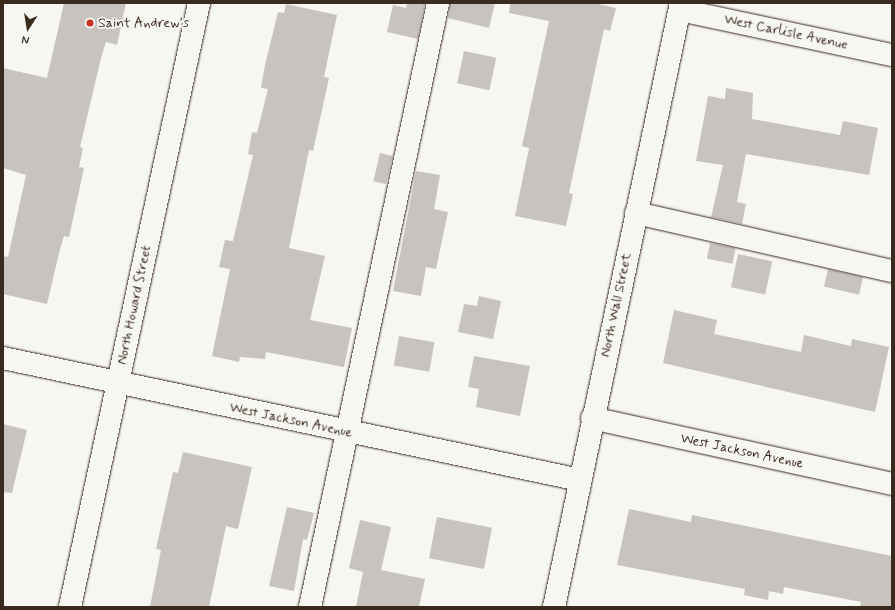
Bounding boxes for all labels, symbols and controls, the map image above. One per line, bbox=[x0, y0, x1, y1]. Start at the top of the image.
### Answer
north arrow bbox=[8, 8, 48, 48]
street label: West Carlisle Avenue bbox=[722, 11, 850, 53]
place label: Saint Andrew's bbox=[98, 15, 189, 31]
marker: Saint Andrew's bbox=[85, 18, 95, 28]
text: N bbox=[20, 32, 31, 47]
street label: North Howard Street bbox=[113, 243, 155, 367]
street label: North Wall Street bbox=[597, 251, 635, 359]
street label: West Jackson Avenue bbox=[226, 398, 356, 442]
street label: West Jackson Avenue bbox=[677, 429, 807, 473]

